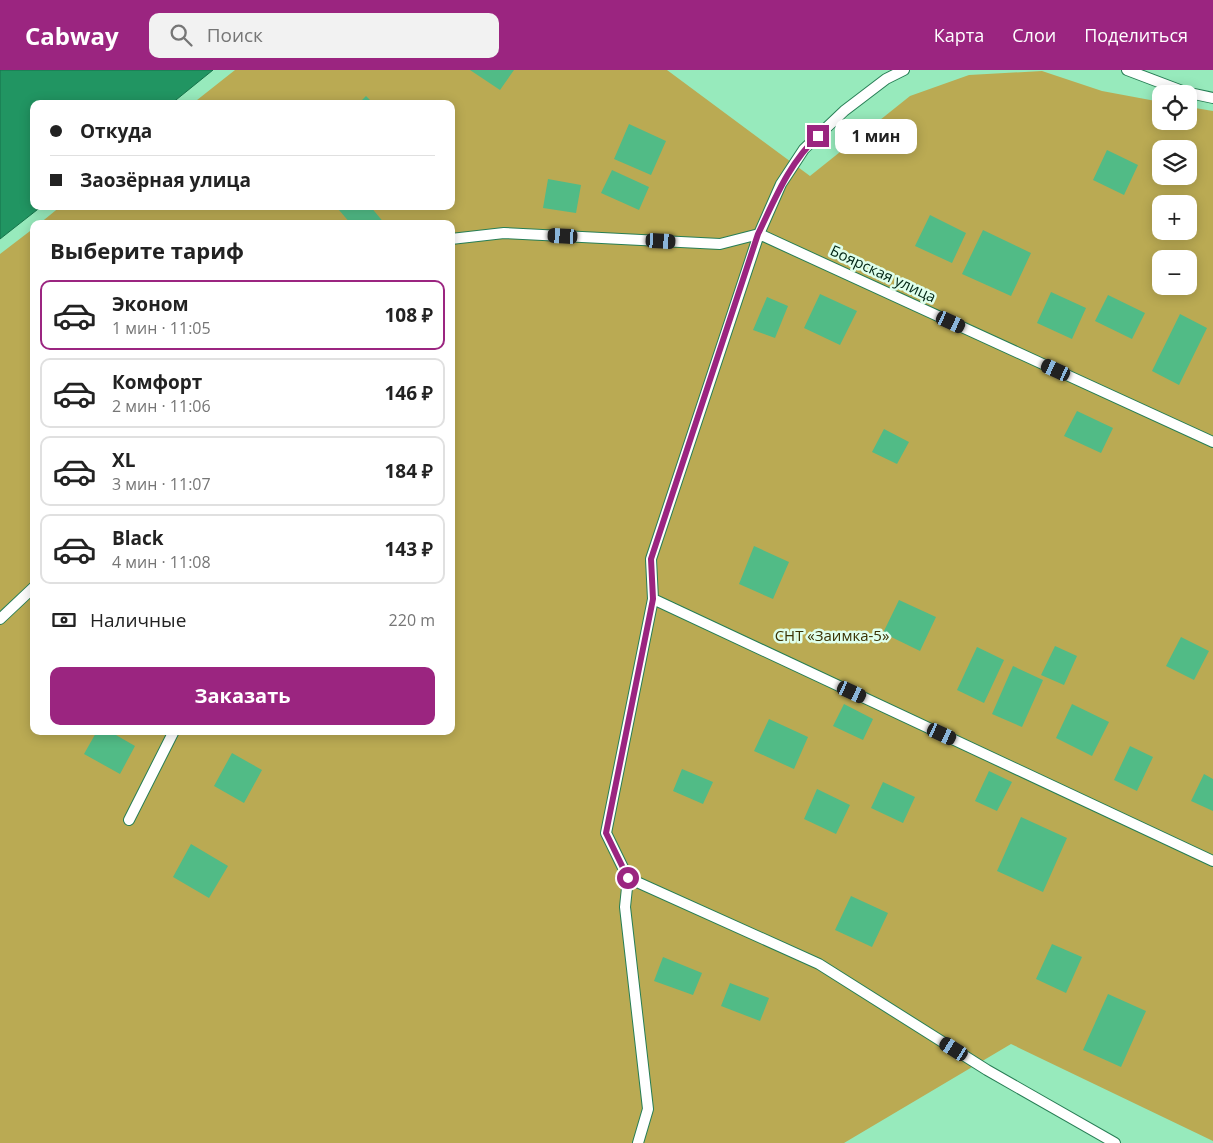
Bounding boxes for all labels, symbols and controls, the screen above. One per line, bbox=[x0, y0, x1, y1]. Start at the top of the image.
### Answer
search box bbox=[149, 13, 499, 58]
text: Cabway bbox=[25, 19, 119, 52]
icon: search bbox=[167, 21, 195, 49]
text: Поиск bbox=[207, 22, 263, 48]
text: Карта bbox=[934, 23, 984, 47]
text: Слои bbox=[1012, 23, 1056, 47]
text: Поделиться bbox=[1084, 23, 1188, 47]
map controls bbox=[1152, 85, 1197, 295]
button: locate bbox=[1152, 85, 1197, 130]
text: Откуда bbox=[80, 118, 152, 144]
callout: 1 мин bbox=[836, 118, 918, 154]
route end bbox=[807, 125, 829, 147]
text: 1 мин bbox=[852, 125, 900, 147]
button: layers bbox=[1152, 140, 1197, 185]
text: Заозёрная улица bbox=[80, 167, 251, 193]
button: + bbox=[1152, 195, 1197, 240]
car bbox=[547, 228, 578, 244]
car bbox=[645, 233, 676, 249]
text: Выберите тариф bbox=[50, 235, 244, 265]
street label: Боярская улица bbox=[827, 240, 940, 306]
button: − bbox=[1152, 250, 1197, 295]
text: Эконом bbox=[112, 291, 189, 317]
icon: car bbox=[52, 293, 97, 338]
text: 108 ₽ bbox=[384, 302, 433, 328]
car bbox=[934, 309, 967, 335]
text: 1 мин · 11:05 bbox=[112, 317, 211, 339]
car bbox=[1039, 357, 1072, 383]
text: Комфорт bbox=[112, 369, 202, 395]
icon: car bbox=[52, 371, 97, 416]
text: 146 ₽ bbox=[384, 380, 433, 406]
text: 2 мин · 11:06 bbox=[112, 395, 211, 417]
text: XL bbox=[112, 447, 135, 473]
icon: car bbox=[52, 449, 97, 494]
text: 184 ₽ bbox=[384, 458, 433, 484]
text: 3 мин · 11:07 bbox=[112, 473, 211, 495]
text: Black bbox=[112, 525, 164, 551]
icon: car bbox=[52, 527, 97, 572]
text: 143 ₽ bbox=[384, 536, 433, 562]
text: 4 мин · 11:08 bbox=[112, 551, 211, 573]
icon: cash bbox=[50, 606, 78, 634]
text: Наличные bbox=[90, 607, 186, 633]
text: 220 m bbox=[389, 609, 435, 631]
park label: СНТ «Заимка-5» bbox=[775, 625, 889, 645]
button: Заказать bbox=[50, 667, 435, 725]
car bbox=[835, 679, 868, 705]
car bbox=[925, 721, 958, 747]
route start bbox=[617, 867, 639, 889]
car bbox=[937, 1035, 970, 1063]

